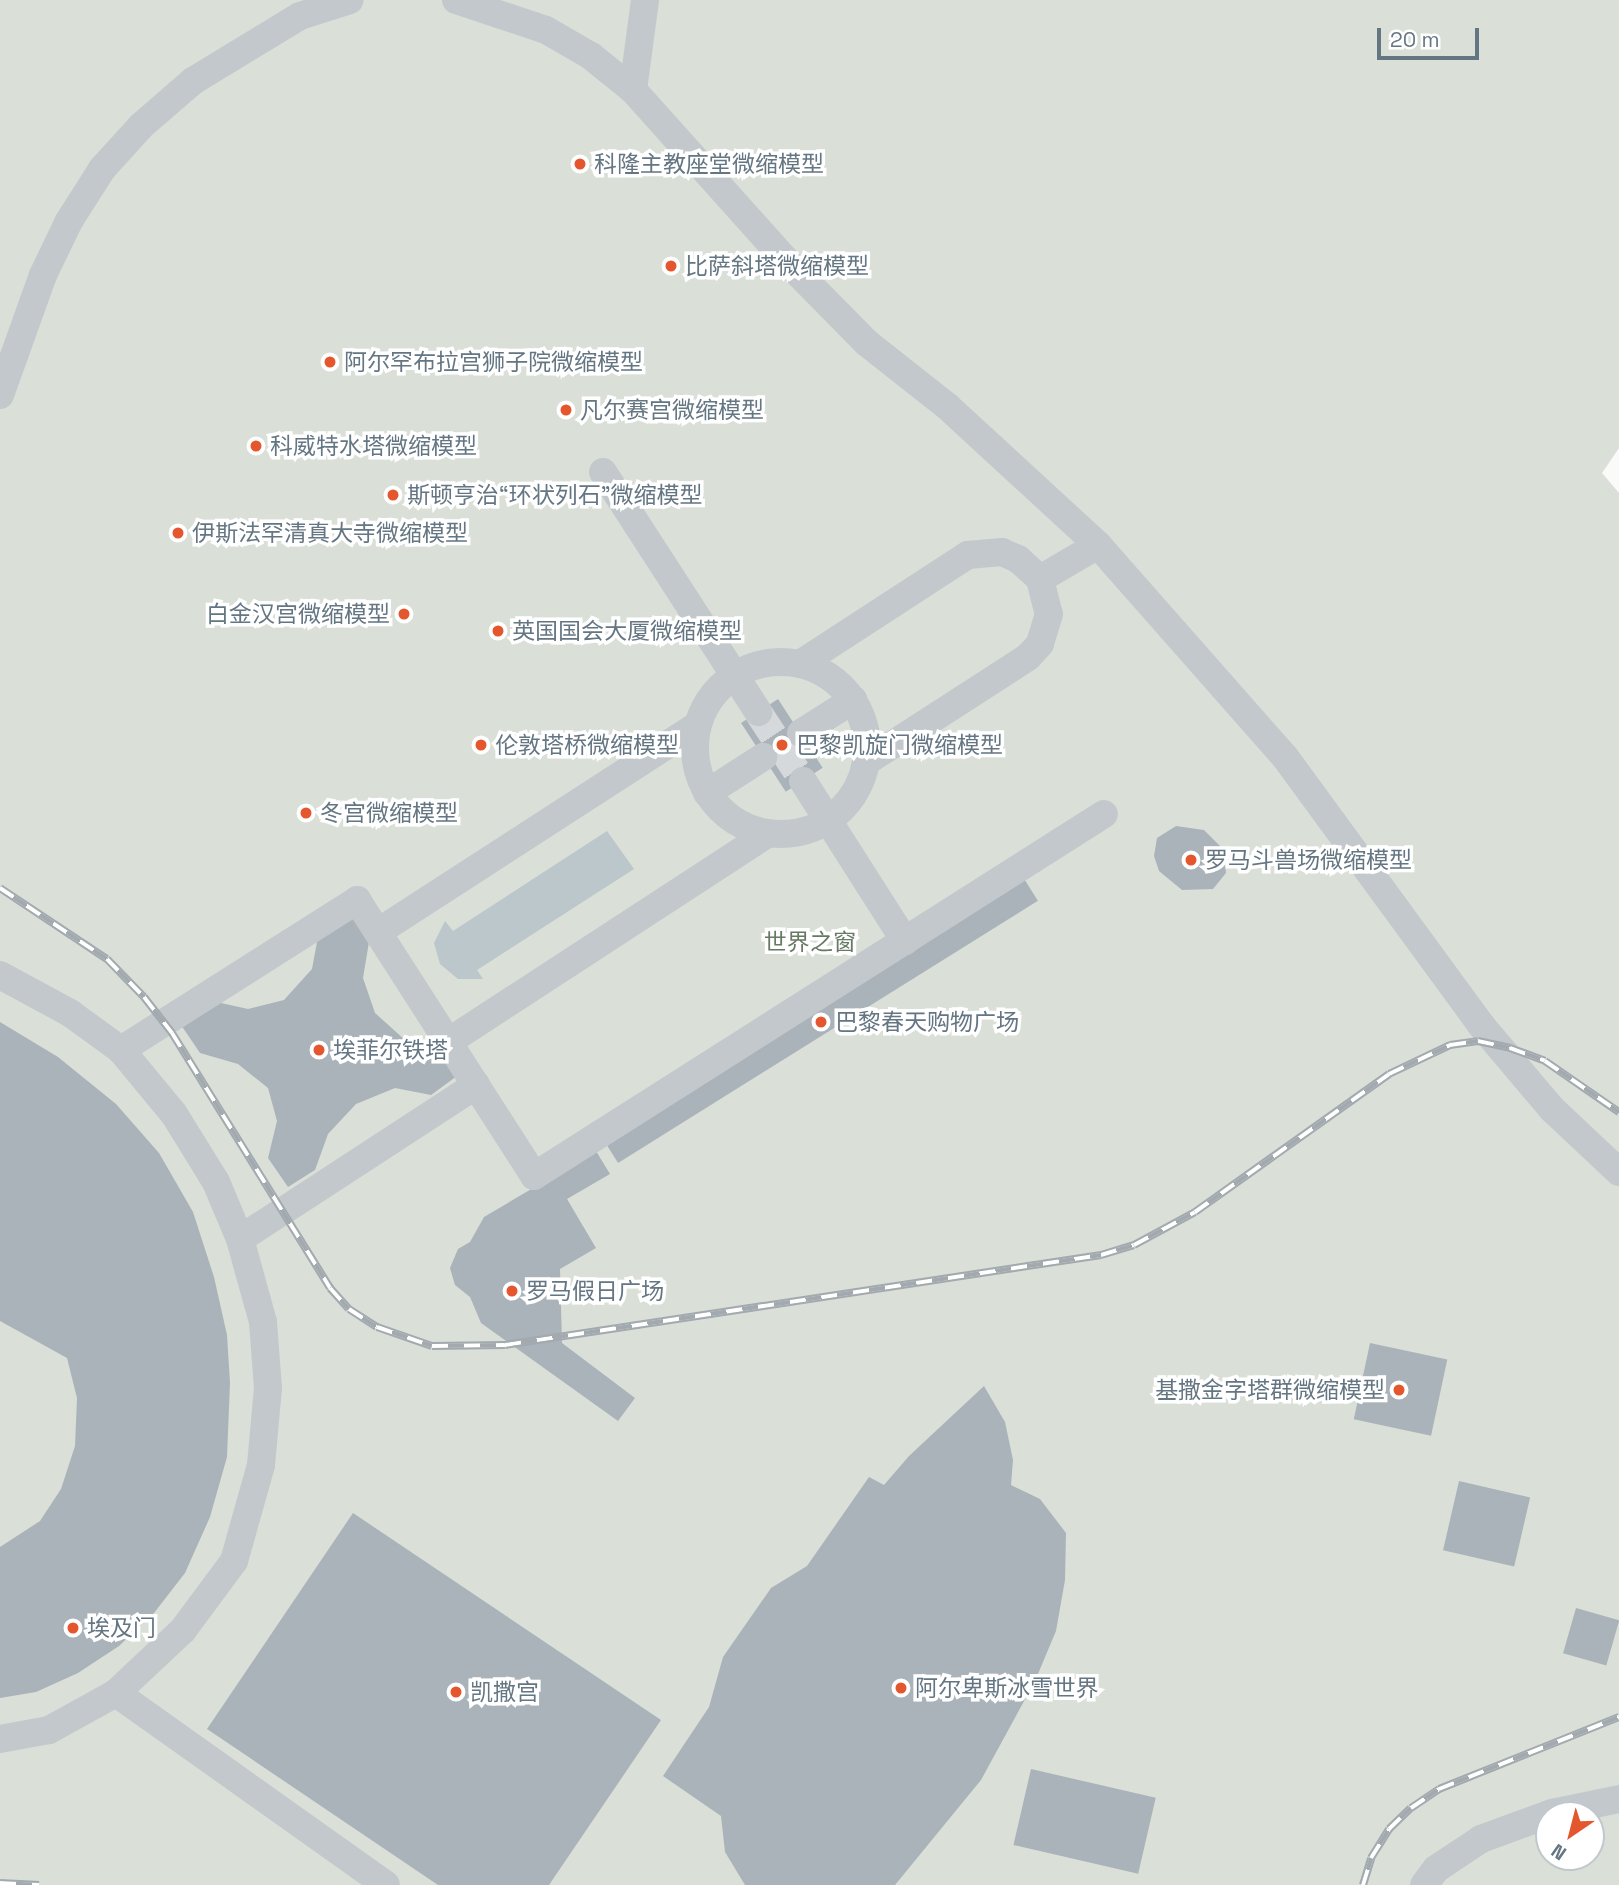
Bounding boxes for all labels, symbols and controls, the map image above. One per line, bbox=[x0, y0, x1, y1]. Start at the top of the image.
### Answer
scale bar bbox=[1381, 14, 1482, 58]
text: 20 m bbox=[1390, 26, 1440, 53]
place label: 科隆主教座堂微缩模型 bbox=[594, 150, 824, 178]
marker: 科隆主教座堂微缩模型 bbox=[572, 156, 588, 172]
place label: 比萨斜塔微缩模型 bbox=[685, 252, 869, 280]
marker: 比萨斜塔微缩模型 bbox=[663, 258, 679, 274]
place label: 阿尔罕布拉宫狮子院微缩模型 bbox=[344, 348, 643, 376]
marker: 阿尔罕布拉宫狮子院微缩模型 bbox=[322, 354, 338, 370]
place label: 凡尔赛宫微缩模型 bbox=[580, 396, 764, 424]
marker: 凡尔赛宫微缩模型 bbox=[558, 402, 574, 418]
place label: 科威特水塔微缩模型 bbox=[270, 432, 477, 460]
marker: 科威特水塔微缩模型 bbox=[248, 438, 264, 454]
place label: 斯顿亨治“环状列石”微缩模型 bbox=[407, 481, 703, 509]
marker: 斯顿亨治“环状列石”微缩模型 bbox=[385, 487, 401, 503]
place label: 伊斯法罕清真大寺微缩模型 bbox=[192, 519, 468, 547]
marker: 伊斯法罕清真大寺微缩模型 bbox=[170, 525, 186, 541]
place label: 白金汉宫微缩模型 bbox=[206, 600, 390, 628]
marker: 白金汉宫微缩模型 bbox=[396, 606, 412, 622]
place label: 英国国会大厦微缩模型 bbox=[512, 617, 742, 645]
marker: 英国国会大厦微缩模型 bbox=[490, 623, 506, 639]
place label: 伦敦塔桥微缩模型 bbox=[495, 731, 679, 759]
place label: 巴黎凯旋门微缩模型 bbox=[796, 731, 1003, 759]
marker: 伦敦塔桥微缩模型 bbox=[473, 737, 489, 753]
marker: 巴黎凯旋门微缩模型 bbox=[774, 737, 790, 753]
place label: 冬宫微缩模型 bbox=[320, 799, 458, 827]
marker: 冬宫微缩模型 bbox=[298, 805, 314, 821]
place label: 罗马斗兽场微缩模型 bbox=[1205, 846, 1412, 874]
marker: 罗马斗兽场微缩模型 bbox=[1183, 852, 1199, 868]
park label: 世界之窗 bbox=[764, 928, 856, 956]
place label: 巴黎春天购物广场 bbox=[835, 1008, 1019, 1036]
marker: 巴黎春天购物广场 bbox=[813, 1014, 829, 1030]
place label: 埃菲尔铁塔 bbox=[333, 1036, 448, 1064]
marker: 埃菲尔铁塔 bbox=[311, 1042, 327, 1058]
place label: 罗马假日广场 bbox=[526, 1277, 664, 1305]
marker: 罗马假日广场 bbox=[504, 1283, 520, 1299]
place label: 基撒金字塔群微缩模型 bbox=[1155, 1376, 1385, 1404]
marker: 基撒金字塔群微缩模型 bbox=[1391, 1382, 1407, 1398]
place label: 埃及门 bbox=[87, 1614, 156, 1642]
marker: 埃及门 bbox=[65, 1620, 81, 1636]
place label: 阿尔卑斯冰雪世界 bbox=[915, 1674, 1099, 1702]
place label: 凯撒宫 bbox=[470, 1678, 539, 1706]
marker: 阿尔卑斯冰雪世界 bbox=[893, 1680, 909, 1696]
marker: 凯撒宫 bbox=[448, 1684, 464, 1700]
north arrow bbox=[1535, 1801, 1605, 1871]
text: N bbox=[1546, 1838, 1571, 1866]

